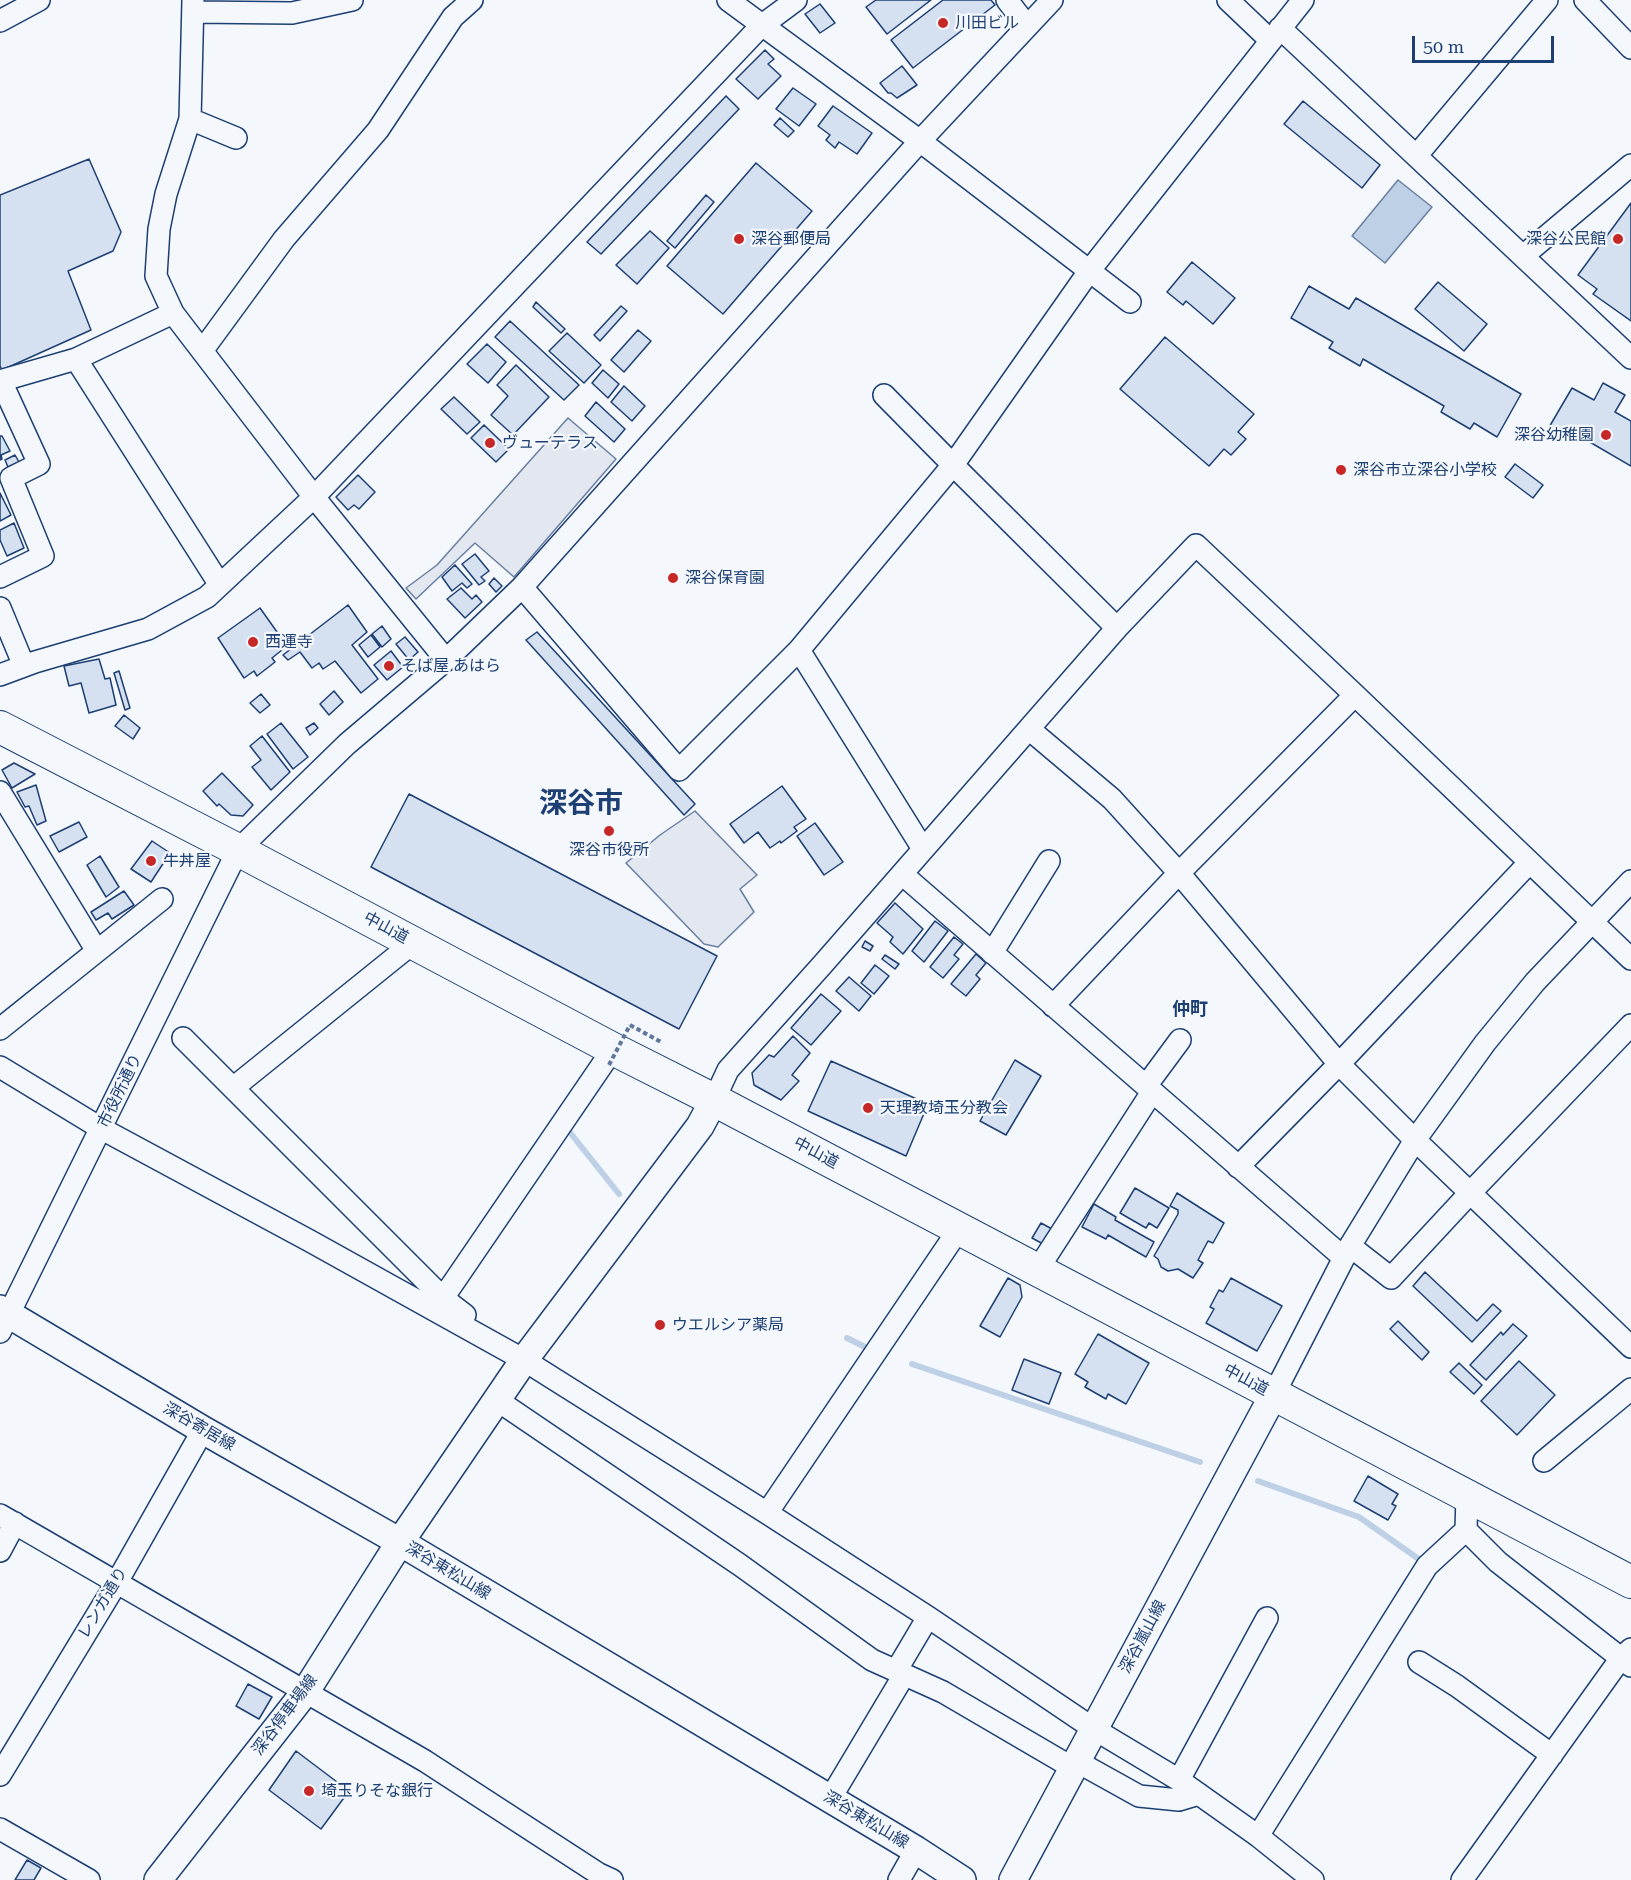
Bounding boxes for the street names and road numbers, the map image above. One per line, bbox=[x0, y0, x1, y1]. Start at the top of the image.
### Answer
street label: 中山道 bbox=[360, 908, 412, 948]
street label: 市役所通り bbox=[94, 1051, 146, 1131]
street label: 中山道 bbox=[790, 1133, 842, 1173]
street label: 中山道 bbox=[1220, 1360, 1272, 1400]
street label: 深谷寄居線 bbox=[160, 1399, 238, 1455]
street label: 深谷東松山線 bbox=[402, 1538, 494, 1604]
street label: レンガ通り bbox=[74, 1564, 132, 1642]
street label: 深谷嵐山線 bbox=[1116, 1597, 1170, 1677]
street label: 深谷停車場線 bbox=[248, 1671, 322, 1759]
street label: 深谷東松山線 bbox=[820, 1787, 912, 1853]

